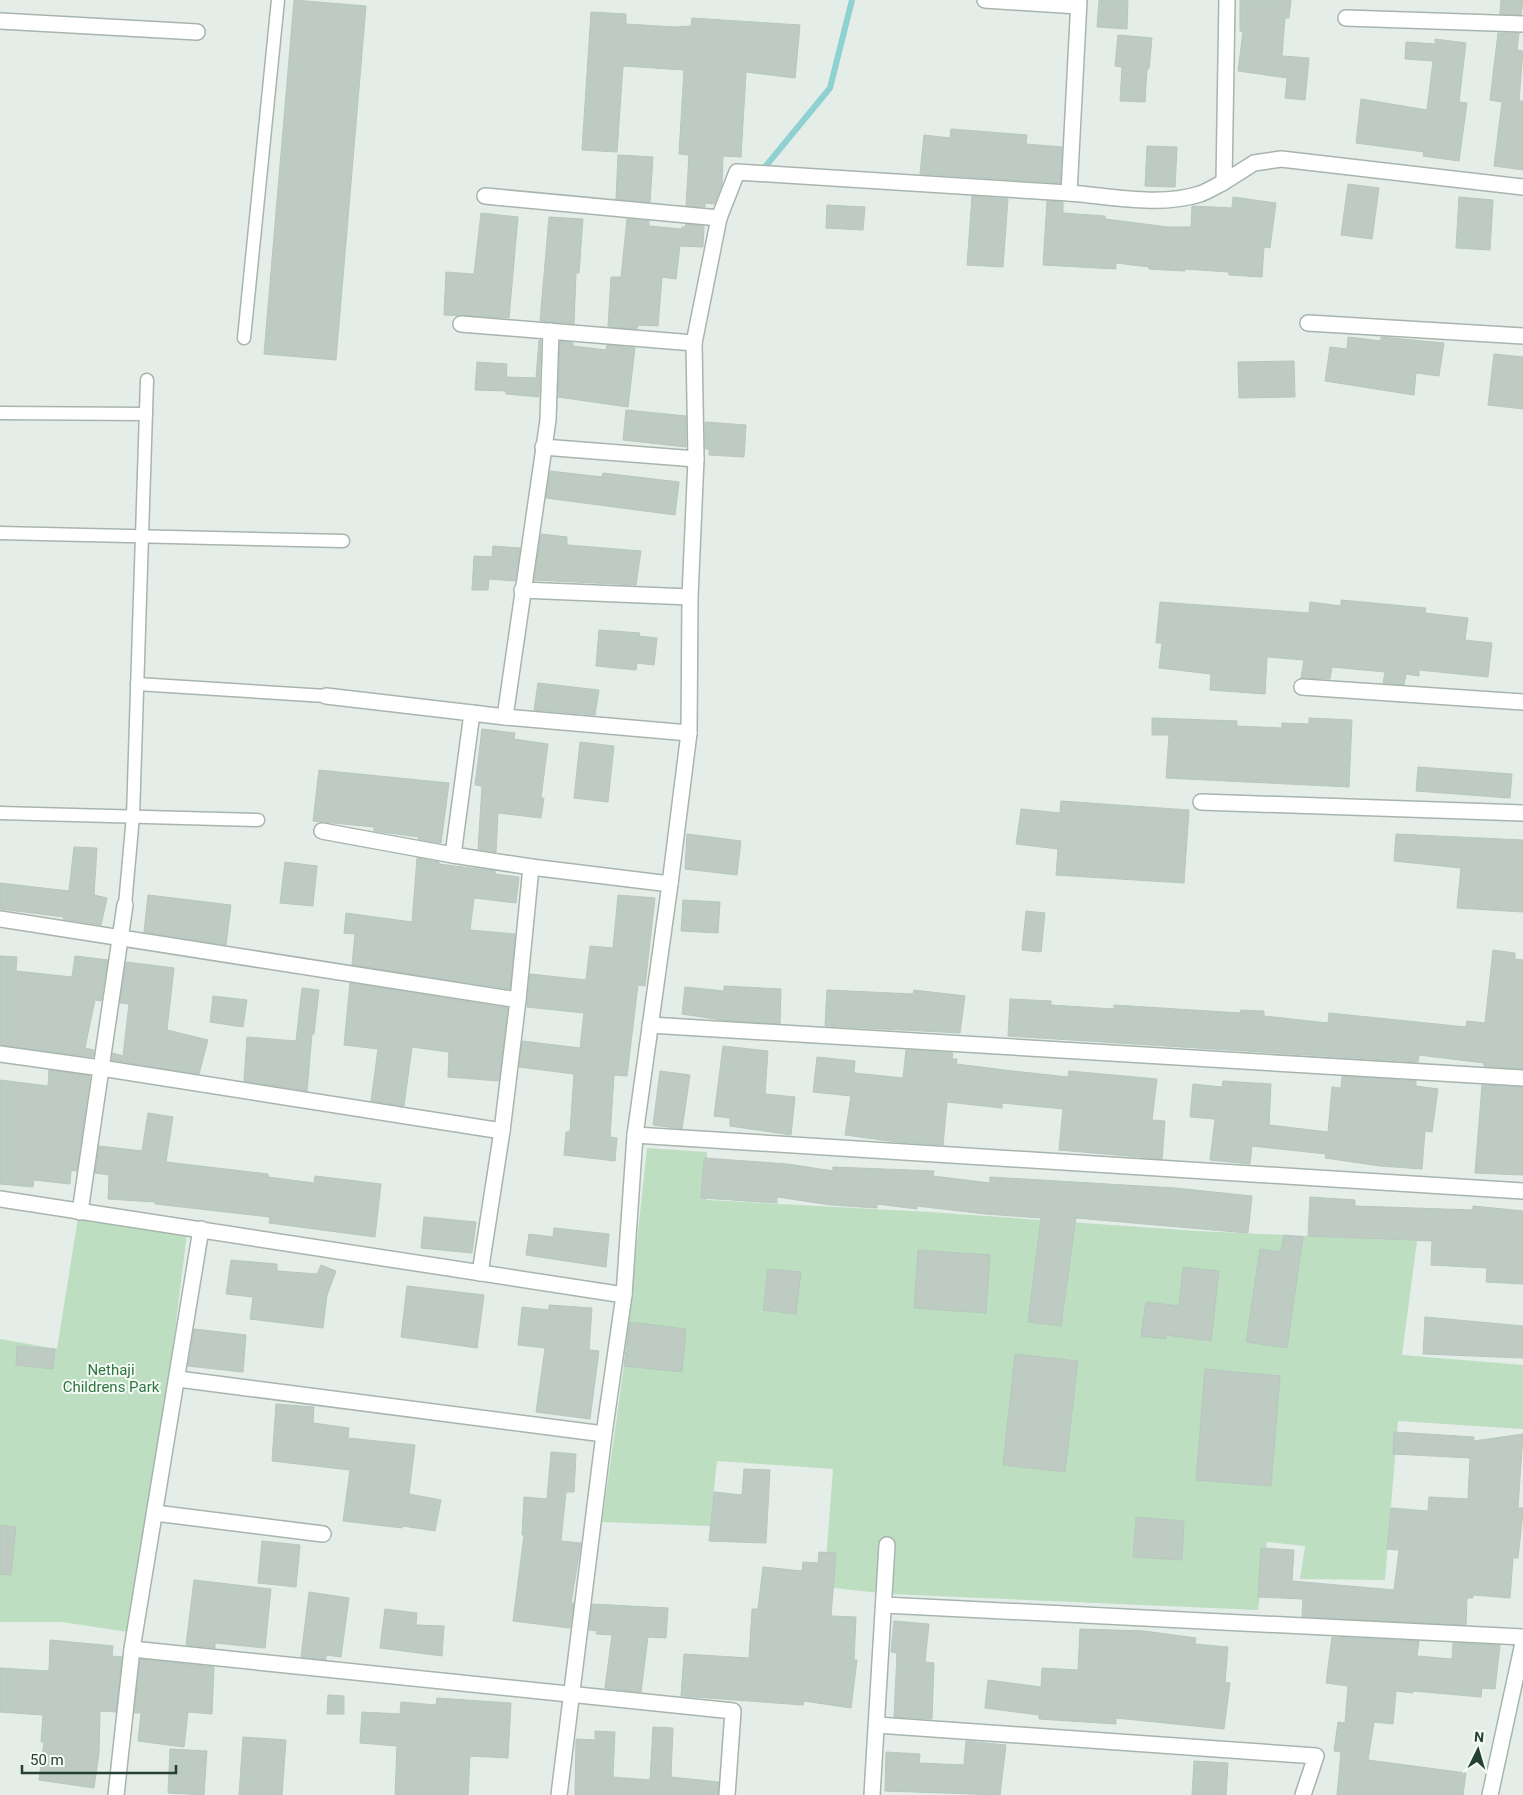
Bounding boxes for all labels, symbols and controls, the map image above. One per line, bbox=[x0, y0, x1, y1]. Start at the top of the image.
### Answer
park label: Nethaji Childrens Park bbox=[63, 1361, 160, 1396]
north arrow bbox=[1453, 1725, 1503, 1775]
text: N bbox=[1474, 1729, 1485, 1745]
scale bar bbox=[22, 1742, 176, 1774]
text: 50 m bbox=[30, 1751, 64, 1769]

